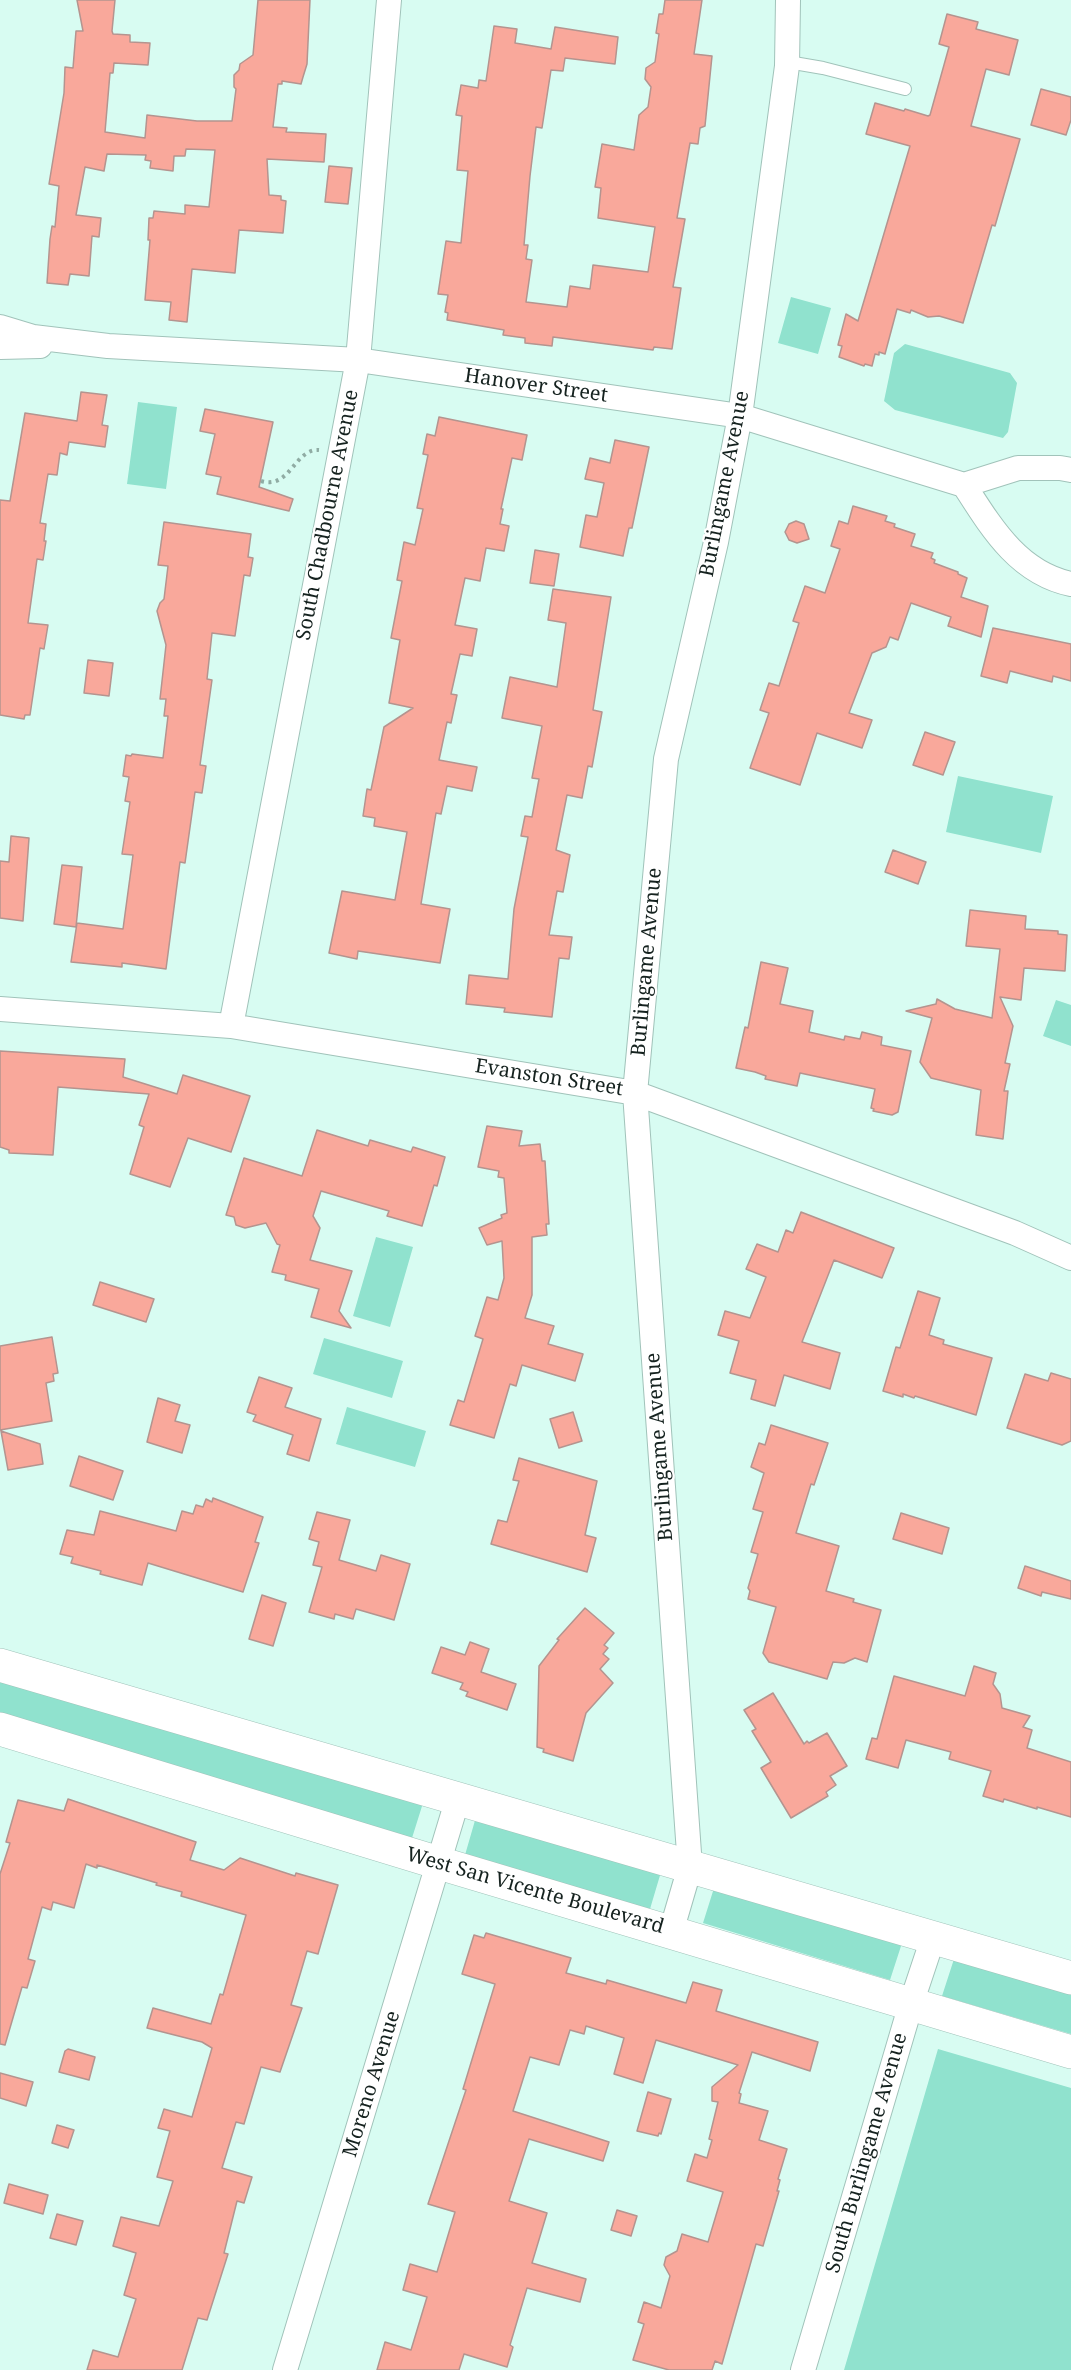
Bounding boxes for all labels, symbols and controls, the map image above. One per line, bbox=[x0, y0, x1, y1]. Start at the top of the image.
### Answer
street label: Hanover Street bbox=[463, 364, 609, 408]
street label: South Chadbourne Avenue bbox=[292, 388, 364, 642]
street label: Burlingame Avenue bbox=[695, 389, 755, 579]
street label: Burlingame Avenue bbox=[627, 867, 667, 1057]
street label: Evanston Street bbox=[473, 1054, 625, 1102]
street label: Burlingame Avenue bbox=[641, 1352, 679, 1542]
street label: West San Vicente Boulevard bbox=[403, 1843, 667, 1939]
street label: Moreno Avenue bbox=[338, 2008, 406, 2160]
street label: South Burlingame Avenue bbox=[821, 2030, 913, 2276]

